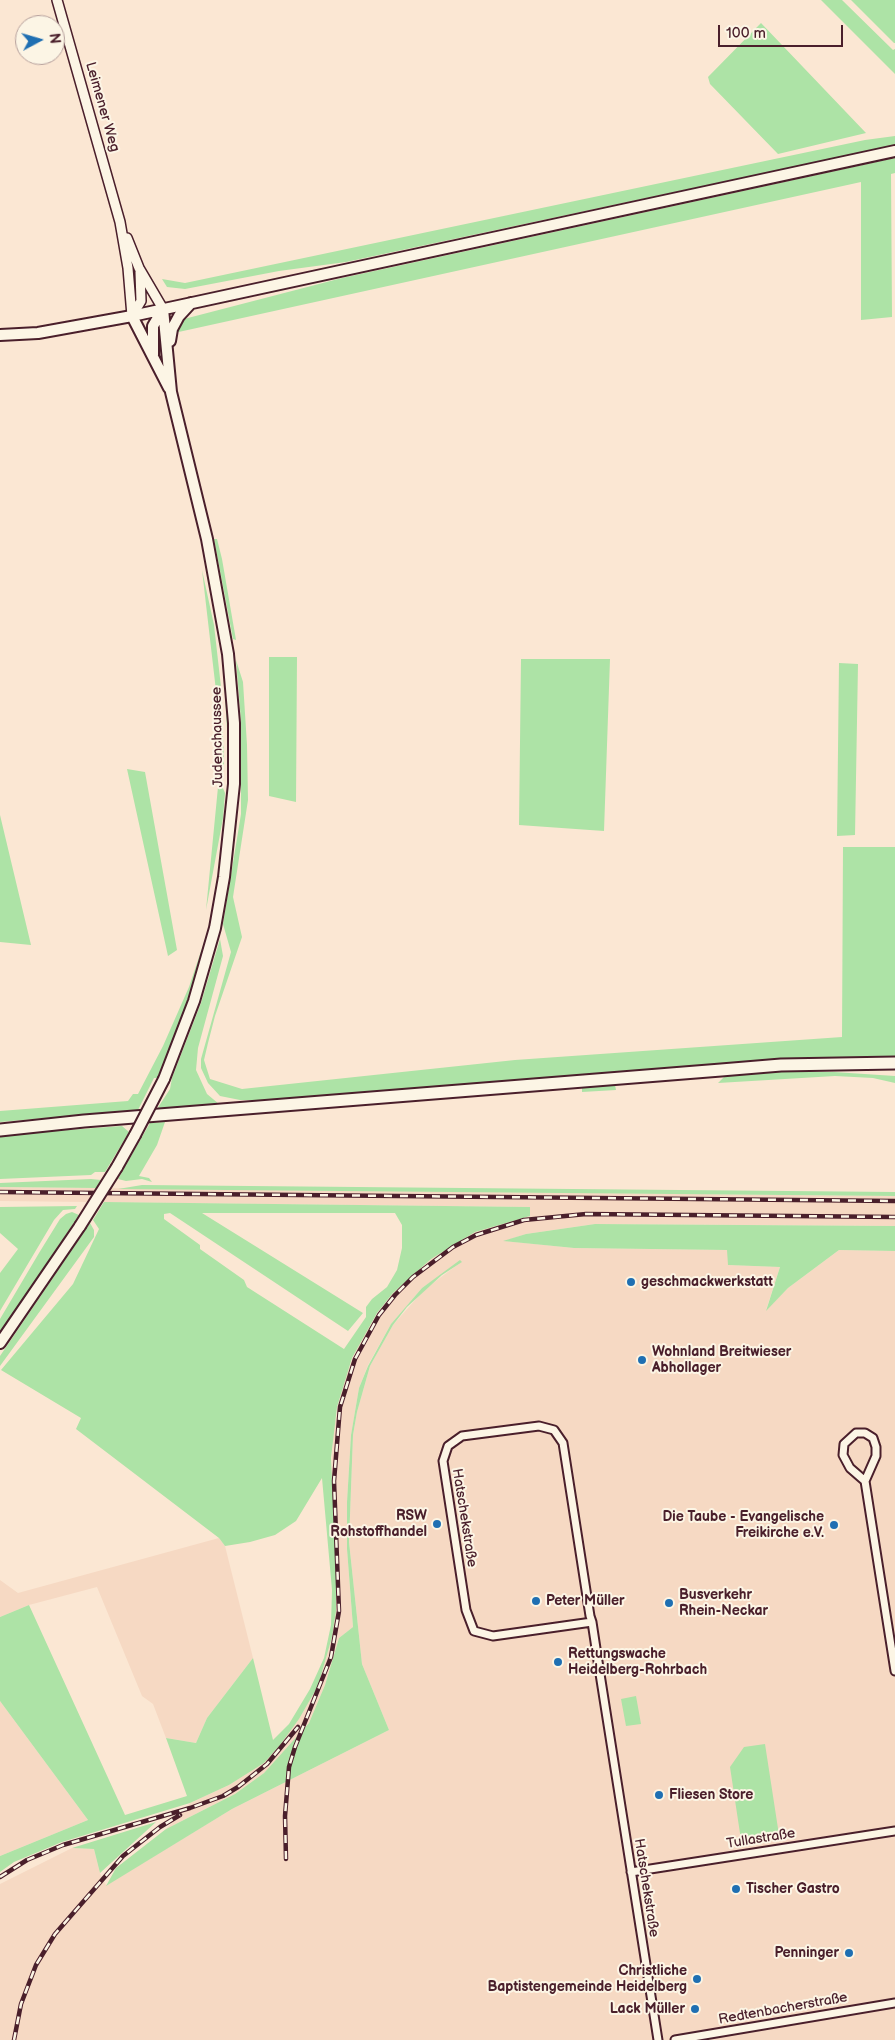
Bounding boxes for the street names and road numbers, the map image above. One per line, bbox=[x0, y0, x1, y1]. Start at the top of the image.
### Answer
street label: Leimener Weg bbox=[81, 60, 123, 154]
street label: Judenchaussee bbox=[209, 687, 227, 787]
street label: Hatschekstraße bbox=[448, 1467, 480, 1569]
street label: Tullastraße bbox=[725, 1825, 797, 1853]
street label: Hatschekstraße bbox=[630, 1837, 662, 1939]
street label: Redtenbacherstraße bbox=[717, 1989, 849, 2029]

